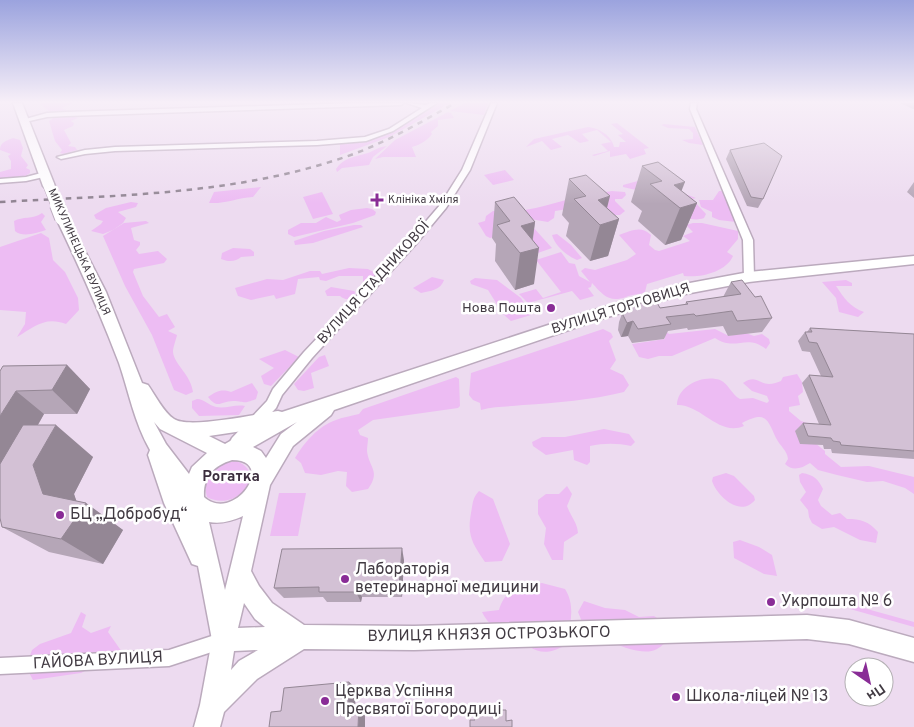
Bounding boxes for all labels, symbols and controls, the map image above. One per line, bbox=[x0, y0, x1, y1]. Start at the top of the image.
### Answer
street label: МИКУЛИНЕЦЬКА ВУЛИЦЯ bbox=[45, 186, 113, 318]
marker: Клініка Хміля bbox=[370, 193, 384, 207]
place label: Клініка Хміля bbox=[388, 193, 459, 207]
street label: ВУЛИЦЯ СТАДНИКОВОЇ bbox=[314, 217, 434, 348]
street label: ВУЛИЦЯ ТОРГОВИЦЯ bbox=[550, 280, 692, 338]
place label: Нова Пошта bbox=[462, 300, 541, 317]
marker: Нова Пошта bbox=[545, 302, 557, 314]
district label: Рогатка bbox=[202, 468, 260, 487]
place label: БЦ „Добробуд“ bbox=[70, 505, 188, 525]
marker: БЦ „Добробуд“ bbox=[54, 509, 66, 521]
place label: Лабораторія ветеринарної медицини bbox=[355, 560, 539, 598]
marker: Лабораторія ветеринарної медицини bbox=[339, 573, 351, 585]
place label: Укрпошта № 6 bbox=[781, 592, 892, 612]
marker: Укрпошта № 6 bbox=[765, 596, 777, 608]
street label: ВУЛИЦЯ КНЯЗЯ ОСТРОЗЬКОГО bbox=[367, 623, 611, 647]
street label: ГАЙОВА ВУЛИЦЯ bbox=[32, 646, 163, 674]
north arrow bbox=[844, 657, 894, 707]
text: Пн bbox=[863, 679, 888, 704]
place label: Церква Успіння Пресвятої Богородиці bbox=[335, 682, 501, 720]
place label: Школа-ліцей № 13 bbox=[686, 687, 828, 707]
marker: Школа-ліцей № 13 bbox=[670, 691, 682, 703]
marker: Церква Успіння Пресвятої Богородиці bbox=[319, 695, 331, 707]

